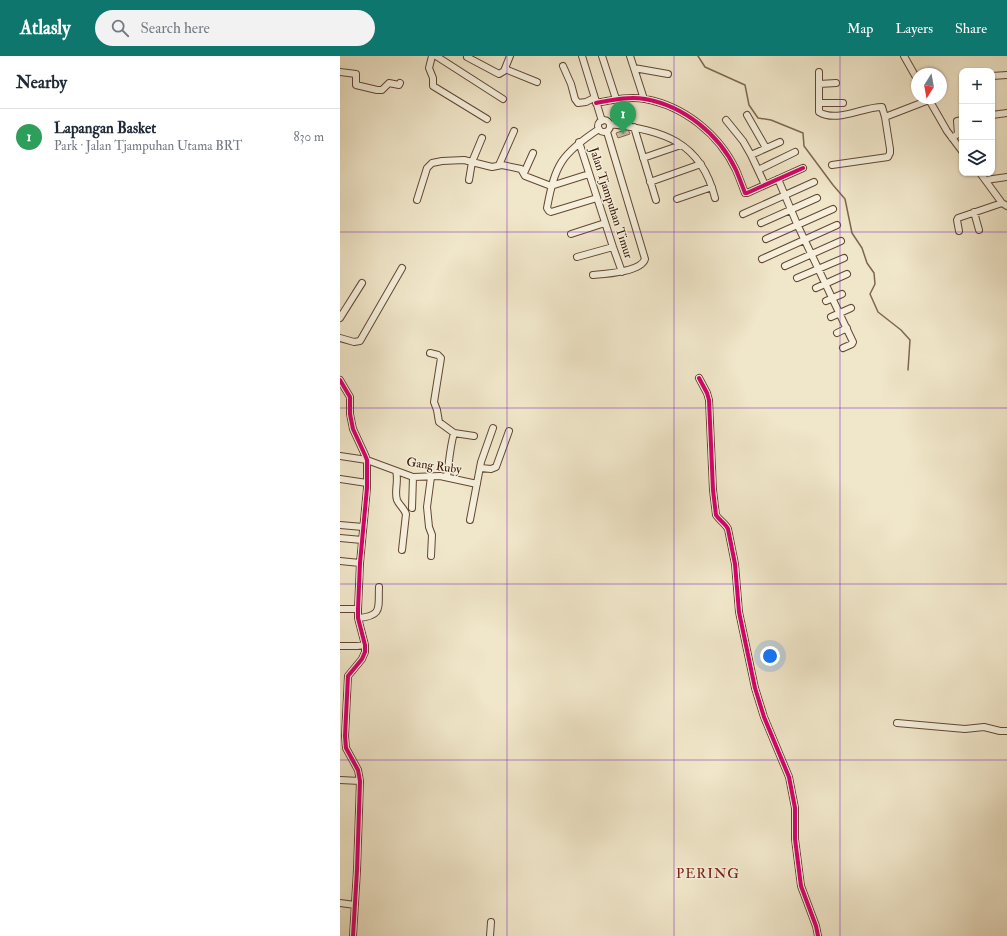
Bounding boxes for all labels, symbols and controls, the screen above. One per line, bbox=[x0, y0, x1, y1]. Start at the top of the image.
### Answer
search box bbox=[95, 10, 375, 46]
text: Atlasly bbox=[20, 16, 71, 40]
icon: search bbox=[109, 17, 131, 39]
text: Search here bbox=[141, 19, 210, 38]
text: Map bbox=[847, 20, 873, 37]
text: Layers bbox=[895, 20, 933, 37]
text: Share bbox=[955, 20, 987, 37]
north arrow bbox=[911, 68, 947, 104]
map controls bbox=[959, 68, 995, 176]
button: + bbox=[959, 68, 995, 104]
text: Nearby bbox=[16, 72, 67, 93]
pin: 1 bbox=[610, 101, 636, 134]
button: − bbox=[959, 104, 995, 140]
text: Lapangan Basket bbox=[54, 119, 156, 138]
text: 1 bbox=[27, 129, 31, 145]
text: 830 m bbox=[293, 129, 324, 145]
text: Park · Jalan Tjampuhan Utama BRT bbox=[54, 138, 242, 154]
button: layers bbox=[959, 140, 995, 176]
street label: Jalan Tjampuhan Timur bbox=[586, 145, 636, 261]
street label: Gang Ruby bbox=[406, 455, 463, 477]
your location bbox=[760, 646, 780, 666]
district label: PERING bbox=[676, 865, 740, 882]

